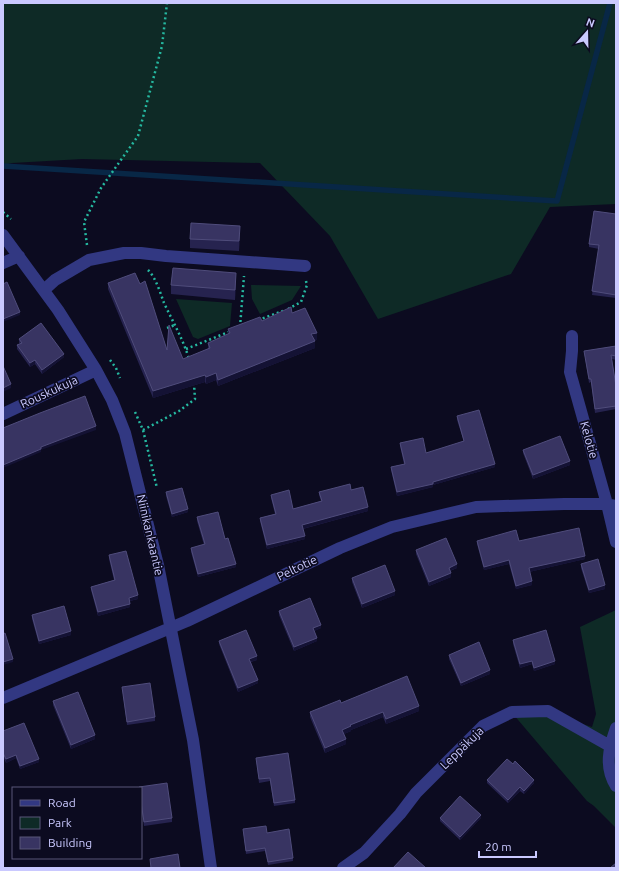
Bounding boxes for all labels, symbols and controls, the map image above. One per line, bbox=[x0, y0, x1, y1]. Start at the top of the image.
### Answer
north arrow bbox=[567, 12, 607, 52]
text: N bbox=[585, 16, 596, 30]
street label: Rouskukuja bbox=[18, 373, 79, 410]
street label: Kelotie bbox=[578, 420, 601, 460]
street label: Niinikankaantie bbox=[135, 493, 166, 577]
street label: Peltotie bbox=[275, 552, 319, 583]
street label: Leppäkuja bbox=[437, 724, 486, 771]
legend bbox=[12, 787, 142, 859]
text: Road bbox=[48, 796, 76, 809]
text: Park bbox=[48, 816, 72, 829]
scale bar bbox=[479, 833, 536, 859]
text: Building bbox=[48, 836, 92, 849]
text: 20 m bbox=[485, 840, 512, 853]

